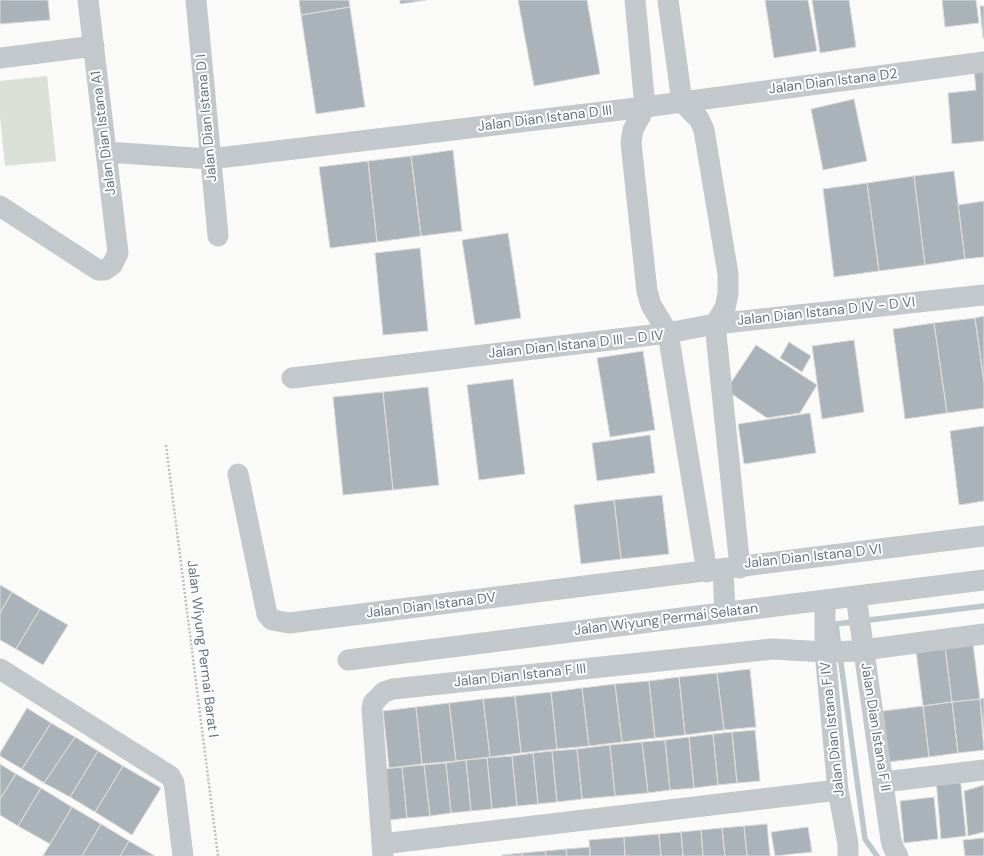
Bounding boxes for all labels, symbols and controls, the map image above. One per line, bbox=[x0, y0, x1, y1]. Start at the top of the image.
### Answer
street label: Jalan Dian Istana D I bbox=[193, 53, 221, 183]
street label: Jalan Dian Istana D2 bbox=[768, 66, 898, 98]
street label: Jalan Dian Istana A1 bbox=[88, 70, 120, 196]
street label: Jalan Dian Istana D III bbox=[477, 102, 613, 136]
street label: Jalan Dian Istana D IV - D VI bbox=[736, 294, 916, 330]
street label: Jalan Dian Istana D III - D IV bbox=[488, 327, 664, 363]
street label: Jalan Dian Istana D VI bbox=[744, 541, 882, 573]
street label: Jalan Wiyung Permai Barat I bbox=[183, 559, 221, 739]
street label: Jalan Dian Istana DV bbox=[365, 590, 497, 622]
street label: Jalan Wiyung Permai Selatan bbox=[573, 600, 759, 640]
street label: Jalan Dian Istana F III bbox=[453, 661, 587, 691]
street label: Jalan Dian Istana F IV bbox=[818, 661, 848, 797]
street label: Jalan Dian Istana F II bbox=[857, 662, 893, 792]

